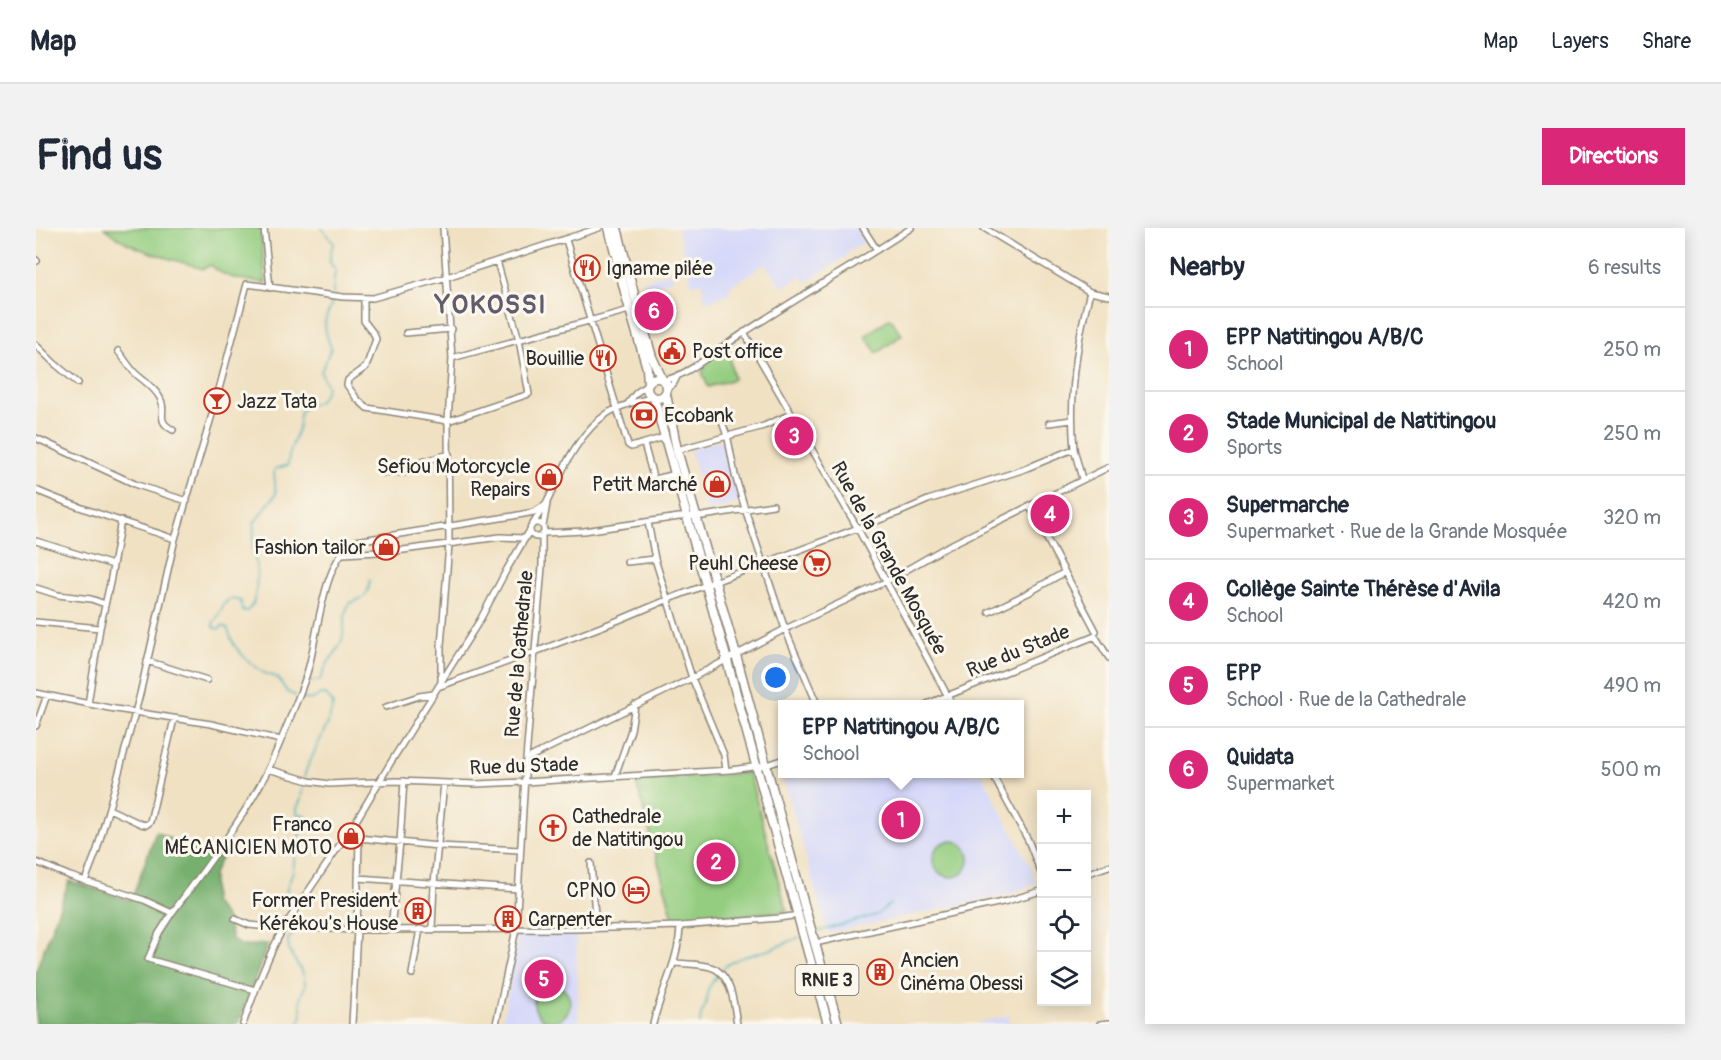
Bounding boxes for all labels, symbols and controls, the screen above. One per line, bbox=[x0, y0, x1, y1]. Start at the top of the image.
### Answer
text: Map bbox=[30, 24, 76, 59]
text: Map bbox=[1483, 28, 1518, 55]
text: Layers bbox=[1551, 28, 1609, 55]
text: Share bbox=[1642, 28, 1691, 55]
button: Directions bbox=[1542, 128, 1685, 185]
text: Find us bbox=[36, 130, 162, 182]
text: Nearby bbox=[1169, 251, 1245, 283]
restaurant icon: Igname pilée bbox=[572, 253, 602, 283]
text: 6 results bbox=[1588, 255, 1661, 280]
place label: Igname pilée bbox=[606, 256, 713, 281]
pin: 6 bbox=[634, 288, 674, 334]
district label: YOKOSSI bbox=[434, 289, 547, 321]
text: EPP Natitingou A/B/C bbox=[1226, 323, 1424, 351]
public building icon: Post office bbox=[657, 336, 687, 366]
text: 1 bbox=[1185, 337, 1192, 362]
text: 250 m bbox=[1603, 337, 1661, 362]
place label: Post office bbox=[692, 339, 783, 364]
restaurant icon: Bouillie bbox=[588, 343, 618, 373]
place label: Bouillie bbox=[525, 346, 584, 371]
text: School bbox=[1226, 351, 1283, 376]
bar icon: Jazz Tata bbox=[202, 386, 232, 416]
place label: Jazz Tata bbox=[237, 389, 317, 414]
bank icon: Ecobank bbox=[629, 400, 659, 430]
place label: Ecobank bbox=[664, 403, 734, 428]
text: Stade Municipal de Natitingou bbox=[1226, 407, 1496, 435]
pin: 3 bbox=[774, 414, 813, 458]
text: 2 bbox=[1183, 421, 1194, 446]
text: 250 m bbox=[1603, 421, 1661, 446]
text: Sports bbox=[1226, 435, 1282, 460]
place label: Sefiou Motorcycle Repairs bbox=[377, 454, 530, 502]
street label: Rue de la Grande Mosquée bbox=[825, 457, 953, 659]
shop icon: Sefiou Motorcycle Repairs bbox=[534, 462, 564, 492]
shop icon: Petit Marché bbox=[702, 469, 732, 499]
place label: Petit Marché bbox=[592, 472, 698, 497]
text: Supermarche bbox=[1226, 491, 1349, 519]
pin: 4 bbox=[1030, 492, 1070, 536]
text: 3 bbox=[1183, 505, 1194, 530]
text: 320 m bbox=[1603, 505, 1661, 530]
text: Supermarket · Rue de la Grande Mosquée bbox=[1226, 519, 1567, 544]
shop icon: Fashion tailor bbox=[371, 532, 401, 562]
place label: Fashion tailor bbox=[254, 535, 366, 560]
supermarket icon: Peuhl Cheese bbox=[802, 548, 832, 578]
place label: Peuhl Cheese bbox=[688, 551, 798, 576]
street label: Rue de la Cathedrale bbox=[499, 569, 539, 739]
text: Collège Sainte Thérèse d'Avila bbox=[1226, 575, 1500, 603]
text: 4 bbox=[1183, 589, 1194, 614]
text: 420 m bbox=[1602, 589, 1661, 614]
text: School bbox=[1226, 603, 1283, 628]
street label: Rue du Stade bbox=[963, 619, 1073, 683]
text: EPP bbox=[1226, 659, 1262, 687]
your location bbox=[761, 663, 790, 692]
text: 5 bbox=[1183, 673, 1194, 698]
text: 490 m bbox=[1603, 673, 1661, 698]
text: School · Rue de la Cathedrale bbox=[1226, 687, 1466, 712]
popup bbox=[778, 700, 1024, 778]
text: EPP Natitingou A/B/C bbox=[802, 713, 1000, 741]
text: School bbox=[802, 741, 860, 766]
text: Quidata bbox=[1226, 743, 1294, 771]
street label: Rue du Stade bbox=[469, 752, 579, 780]
text: 6 bbox=[1183, 757, 1194, 782]
text: 500 m bbox=[1601, 757, 1661, 782]
text: Supermarket bbox=[1226, 771, 1335, 796]
map controls bbox=[1037, 790, 1091, 1006]
button: + bbox=[1037, 790, 1091, 844]
pin: 1 bbox=[882, 798, 920, 842]
place label: Cathedrale de Natitingou bbox=[572, 804, 684, 852]
place label: Franco MÉCANICIEN MOTO bbox=[164, 812, 332, 860]
church icon: Cathedrale de Natitingou bbox=[538, 813, 568, 843]
shop icon: Franco MÉCANICIEN MOTO bbox=[336, 821, 366, 851]
pin: 2 bbox=[696, 840, 736, 884]
button: − bbox=[1037, 844, 1091, 898]
hotel icon: CPNO bbox=[621, 875, 651, 905]
place label: CPNO bbox=[566, 878, 616, 903]
place label: Former President Kérékou's House bbox=[252, 888, 399, 936]
building icon: Former President Kérékou's House bbox=[403, 896, 433, 926]
button: locate bbox=[1037, 898, 1091, 952]
building icon: Carpenter bbox=[493, 904, 523, 934]
place label: Carpenter bbox=[528, 907, 612, 932]
place label: Ancien Cinéma Obessi bbox=[900, 948, 1023, 996]
button: layers bbox=[1037, 952, 1091, 1006]
pin: 5 bbox=[524, 956, 564, 1002]
building icon: Ancien Cinéma Obessi bbox=[865, 957, 895, 987]
road number: RNIE 3 bbox=[796, 965, 858, 995]

